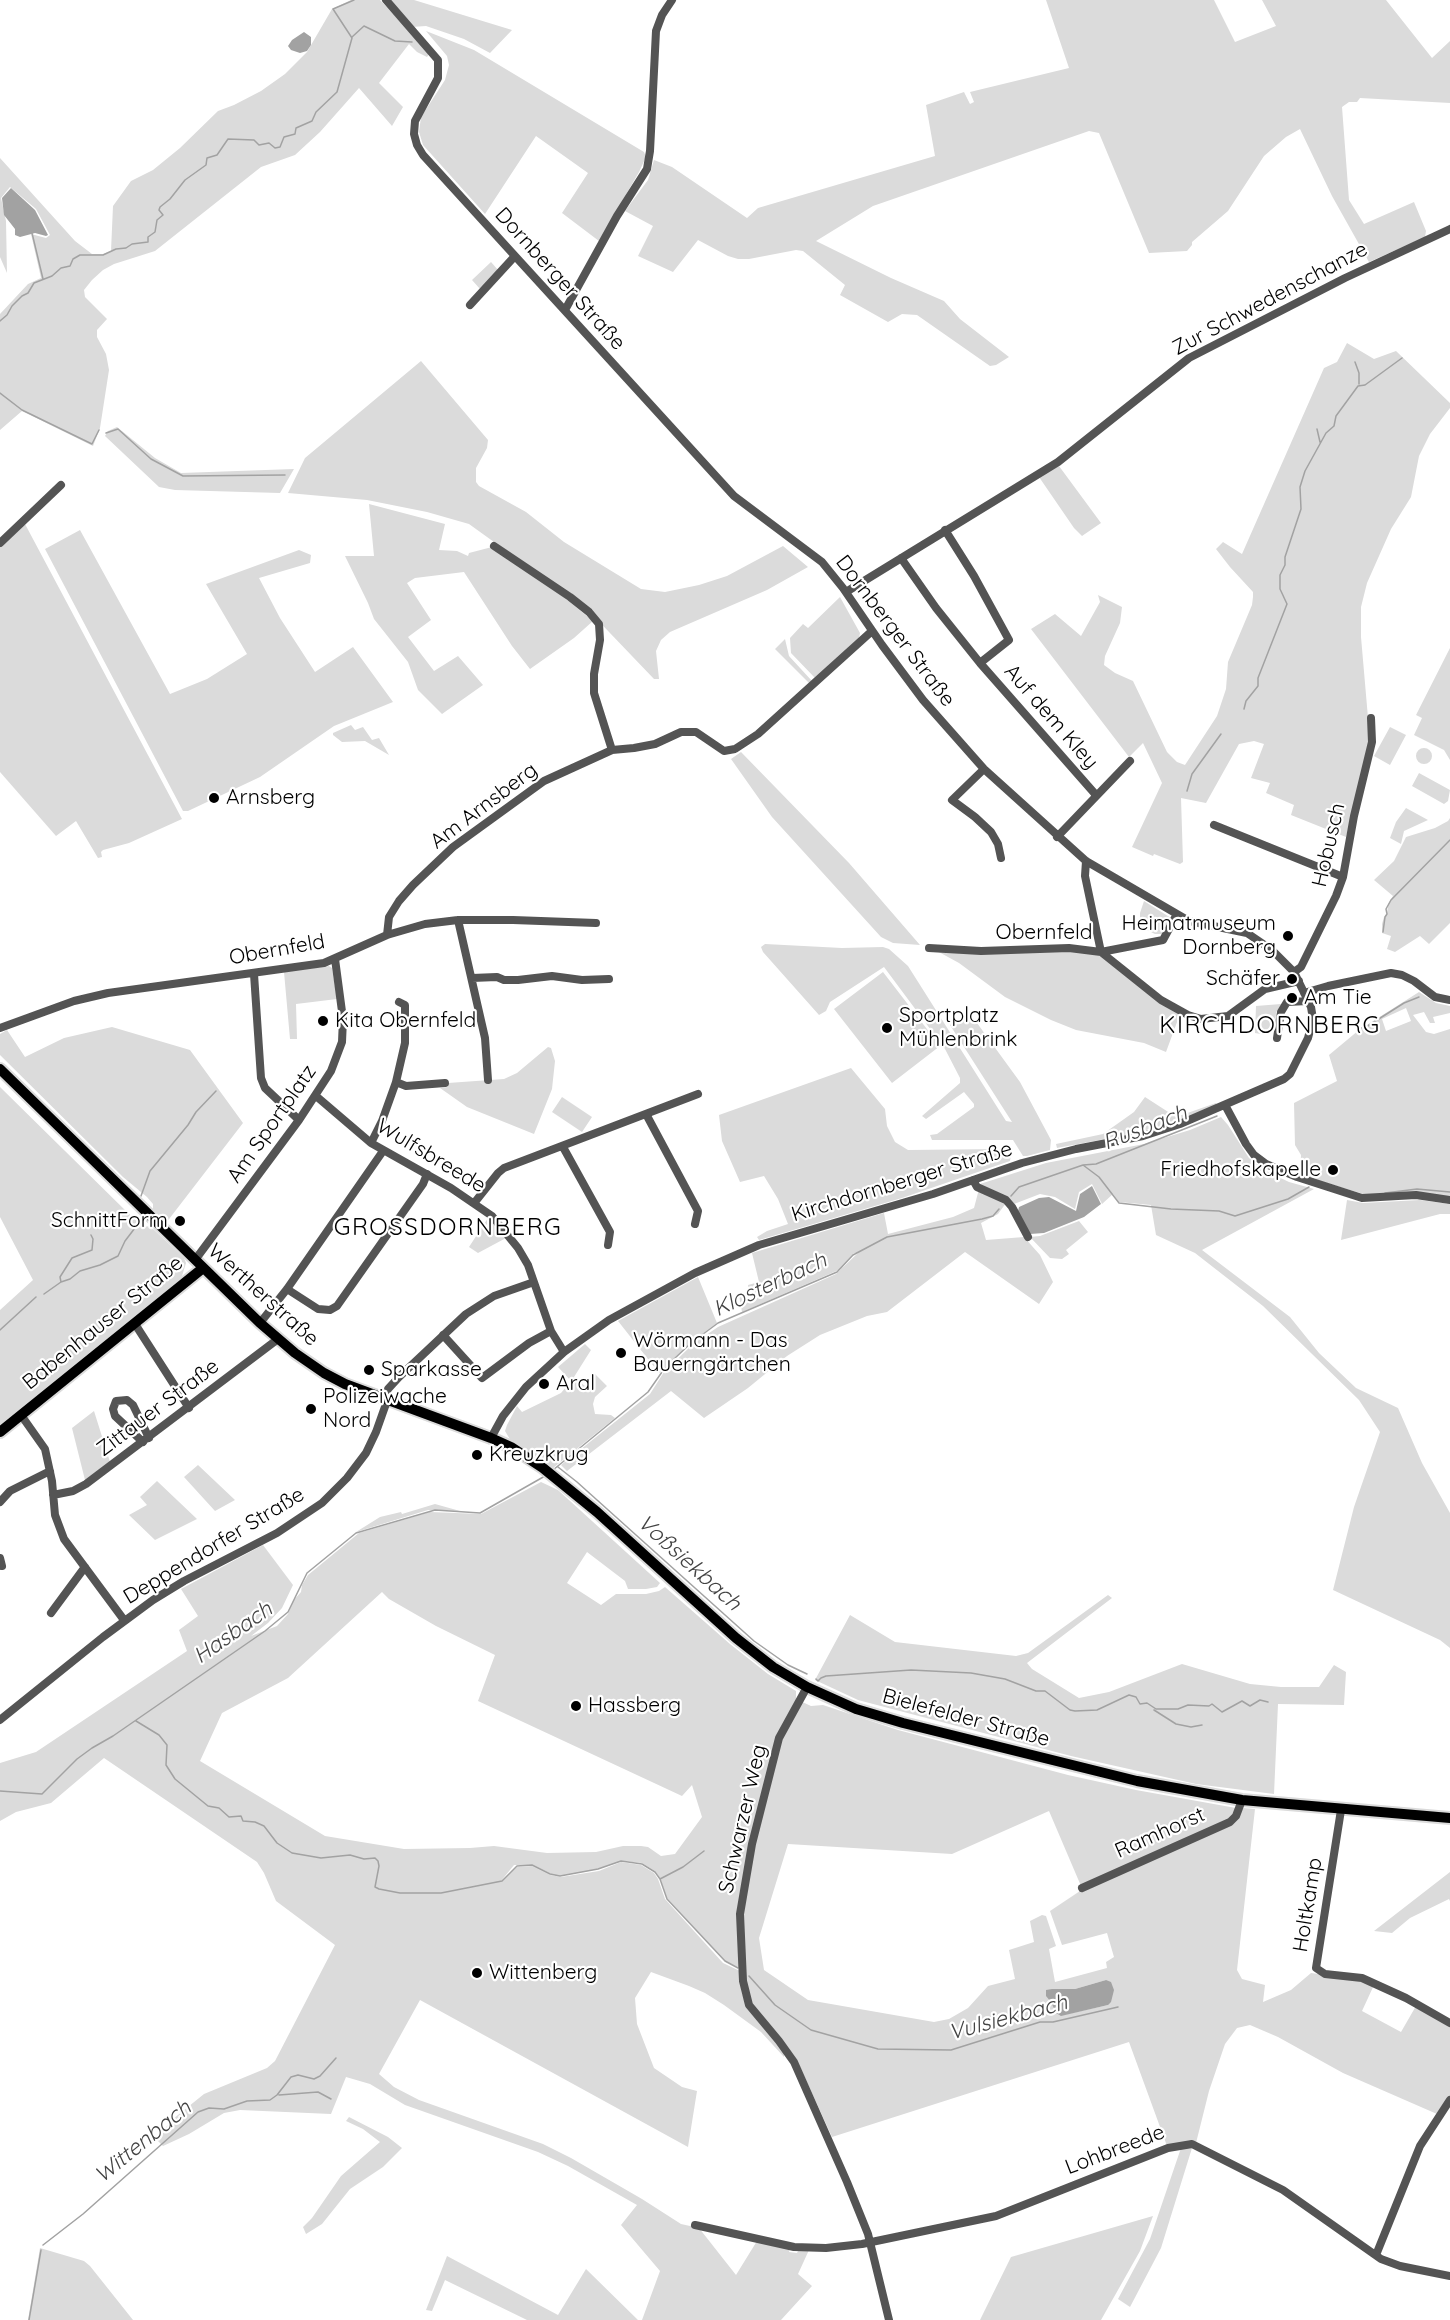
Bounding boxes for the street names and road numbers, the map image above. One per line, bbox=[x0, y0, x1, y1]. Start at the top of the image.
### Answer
street label: Dornberger Straße bbox=[489, 203, 631, 355]
street label: Zur Schwedenschanze bbox=[1168, 237, 1372, 361]
street label: Dornberger Straße bbox=[830, 550, 960, 712]
street label: Auf dem Kley bbox=[999, 659, 1103, 775]
street label: Am Arnsberg bbox=[425, 758, 543, 854]
street label: Hobusch bbox=[1307, 801, 1351, 889]
street label: Obernfeld bbox=[996, 920, 1092, 946]
street label: Obernfeld bbox=[227, 929, 327, 971]
street label: Am Sportplatz bbox=[222, 1060, 322, 1188]
street label: Wulfsbreede bbox=[372, 1114, 490, 1198]
street label: Kirchdornberger Straße bbox=[789, 1136, 1015, 1228]
street label: Wertherstraße bbox=[202, 1238, 324, 1352]
street label: Babenhauser Straße bbox=[18, 1251, 188, 1395]
street label: Zittauer Straße bbox=[92, 1354, 224, 1462]
street label: Deppendorfer Straße bbox=[119, 1482, 309, 1610]
street label: Bielefelder Straße bbox=[880, 1684, 1052, 1752]
street label: Schwarzer Weg bbox=[714, 1742, 772, 1896]
street label: Ramhorst bbox=[1111, 1802, 1209, 1864]
street label: Holtkamp bbox=[1288, 1856, 1328, 1954]
street label: Lohbreede bbox=[1062, 2120, 1168, 2180]

